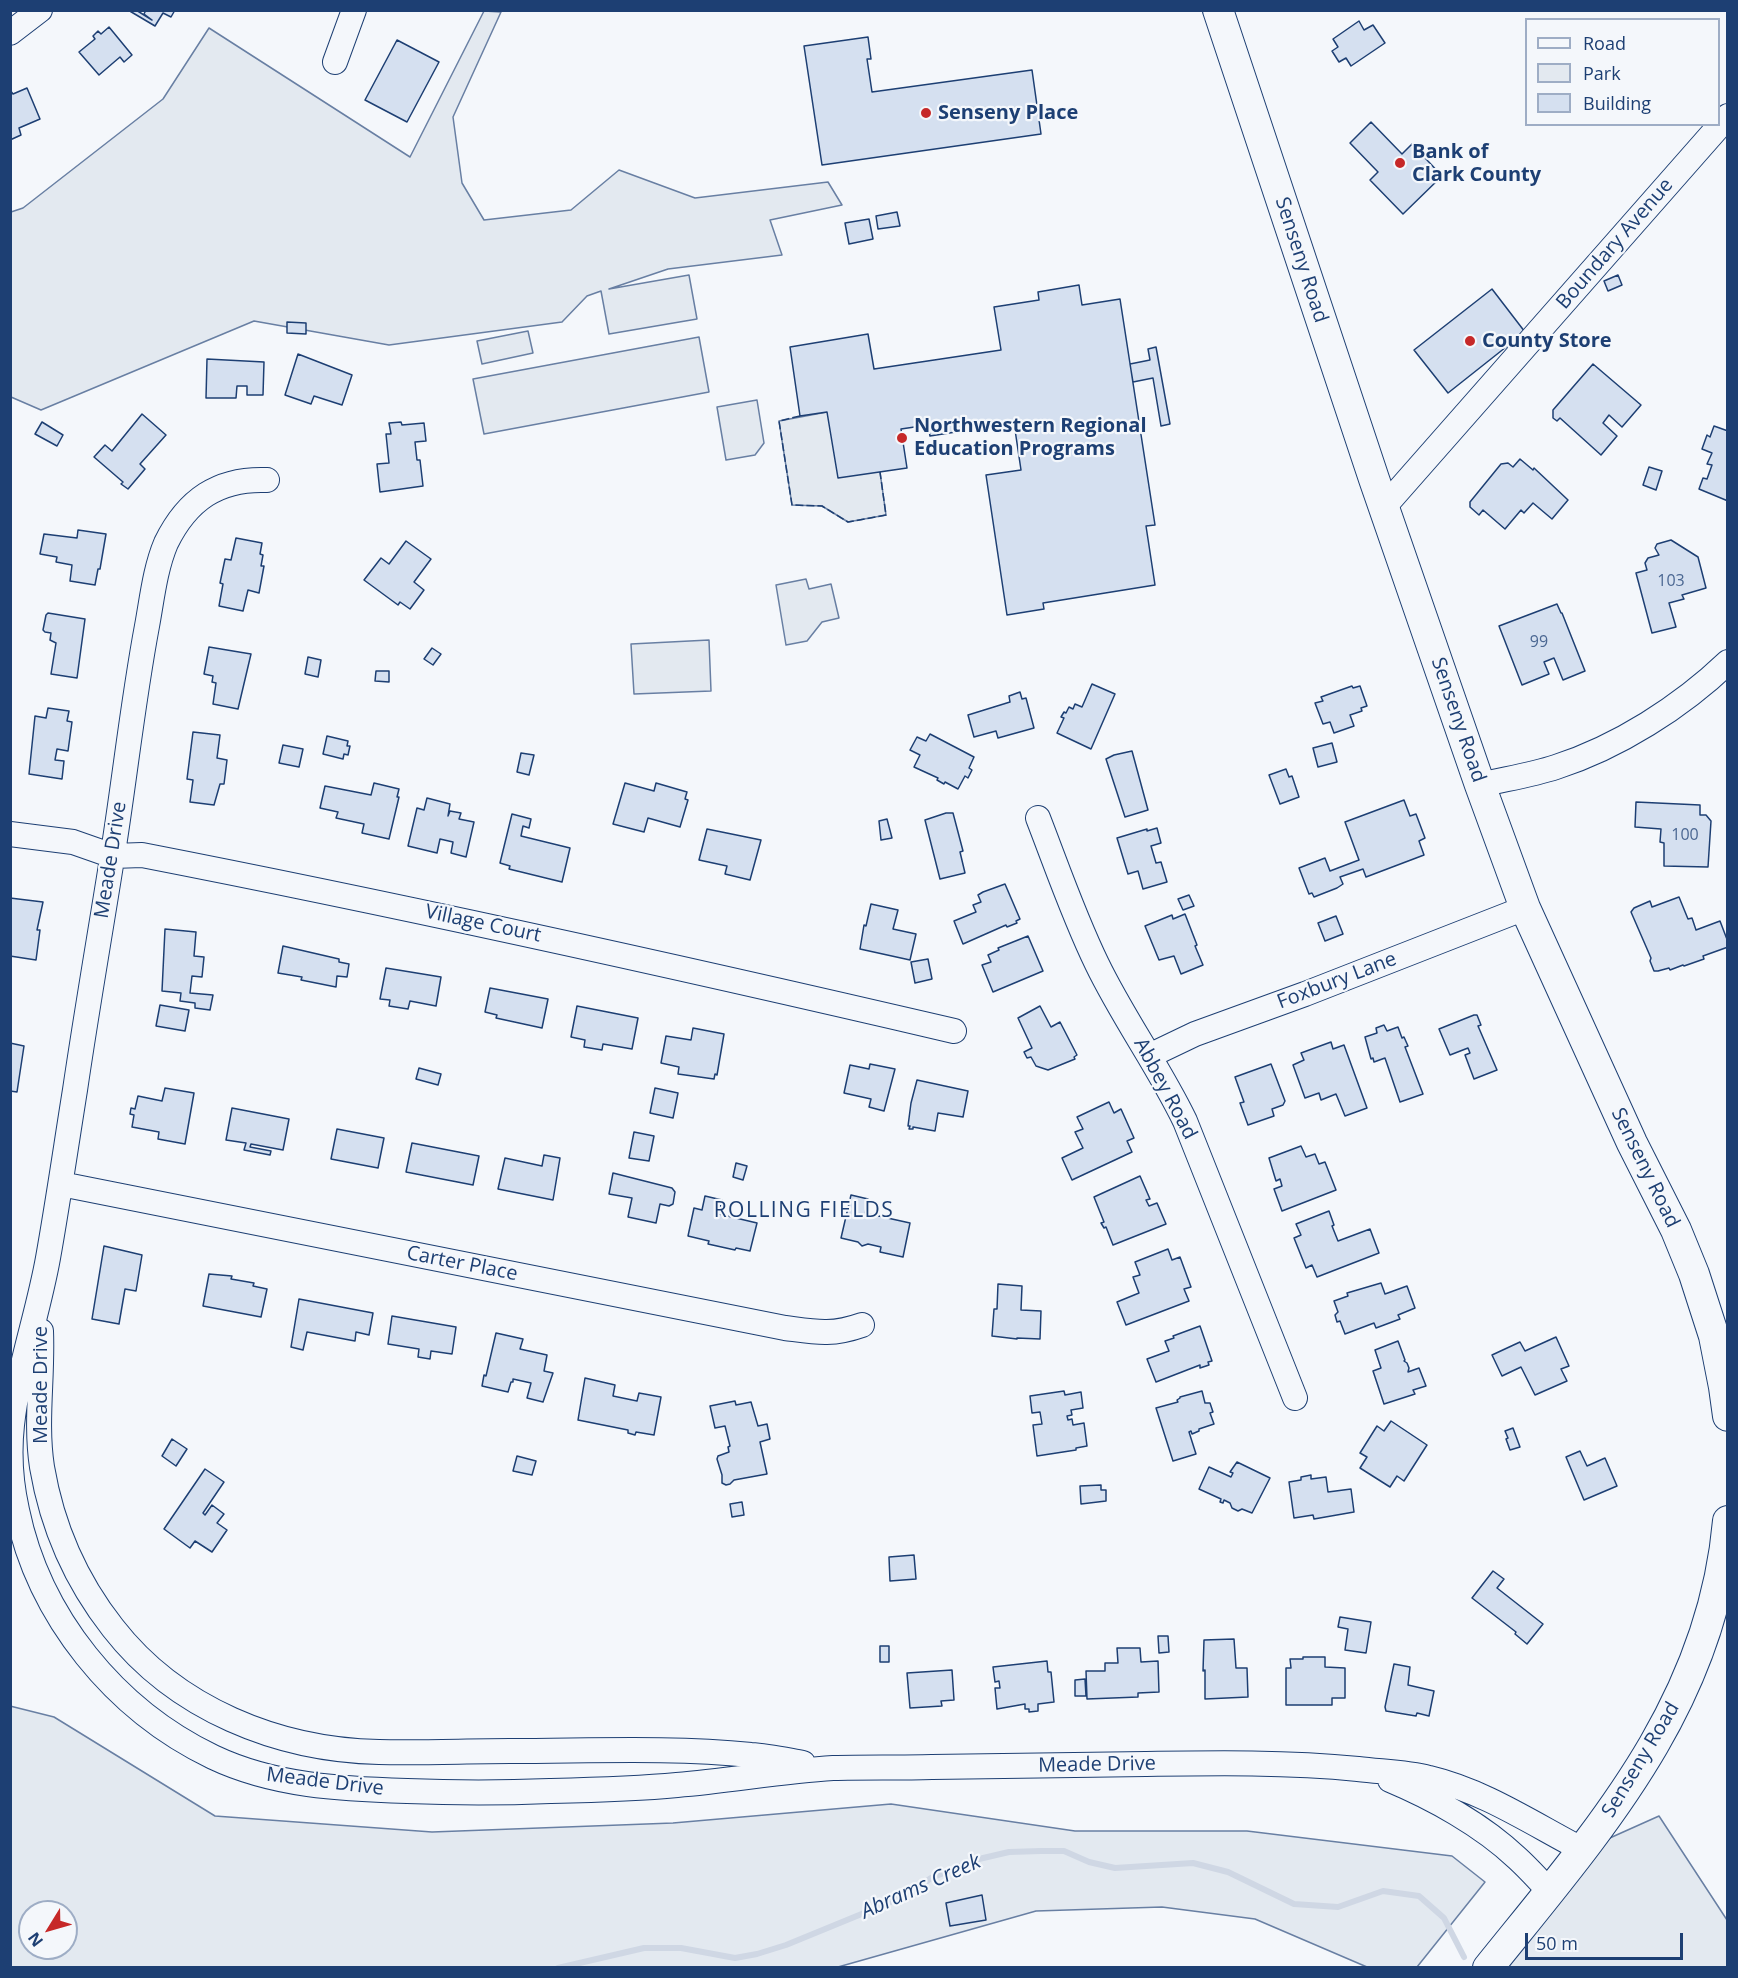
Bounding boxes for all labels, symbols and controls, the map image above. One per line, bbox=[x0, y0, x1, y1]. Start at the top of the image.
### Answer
legend bbox=[1525, 18, 1720, 126]
text: Road bbox=[1583, 31, 1626, 55]
text: Park bbox=[1583, 61, 1621, 85]
text: Building bbox=[1583, 91, 1651, 115]
place label: Senseny Place bbox=[938, 101, 1078, 125]
marker: Senseny Place bbox=[919, 106, 933, 120]
place label: Bank of Clark County bbox=[1412, 140, 1541, 187]
marker: Bank of Clark County bbox=[1393, 156, 1407, 170]
street label: Boundary Avenue bbox=[1552, 174, 1678, 314]
street label: Senseny Road bbox=[1269, 194, 1333, 326]
place label: County Store bbox=[1482, 329, 1612, 353]
marker: County Store bbox=[1463, 334, 1477, 348]
place label: Northwestern Regional Education Programs bbox=[914, 414, 1146, 461]
marker: Northwestern Regional Education Programs bbox=[895, 431, 909, 445]
house number: 103 bbox=[1657, 571, 1685, 591]
house number: 99 bbox=[1530, 632, 1548, 652]
street label: Senseny Road bbox=[1425, 654, 1491, 786]
street label: Meade Drive bbox=[90, 800, 132, 920]
house number: 100 bbox=[1671, 825, 1699, 845]
street label: Village Court bbox=[423, 900, 543, 948]
street label: Foxbury Lane bbox=[1274, 947, 1400, 1015]
street label: Abbey Road bbox=[1128, 1034, 1202, 1144]
street label: Senseny Road bbox=[1606, 1104, 1684, 1232]
district label: ROLLING FIELDS bbox=[714, 1198, 894, 1224]
street label: Carter Place bbox=[404, 1241, 520, 1287]
street label: Meade Drive bbox=[29, 1326, 53, 1444]
street label: Senseny Road bbox=[1597, 1698, 1685, 1822]
street label: Meade Drive bbox=[1038, 1752, 1156, 1778]
street label: Meade Drive bbox=[265, 1763, 385, 1801]
water label: Abrams Creek bbox=[857, 1849, 985, 1925]
north arrow bbox=[18, 1900, 78, 1960]
scale bar bbox=[1528, 1921, 1686, 1959]
text: N bbox=[23, 1928, 48, 1951]
text: 50 m bbox=[1536, 1931, 1578, 1955]

